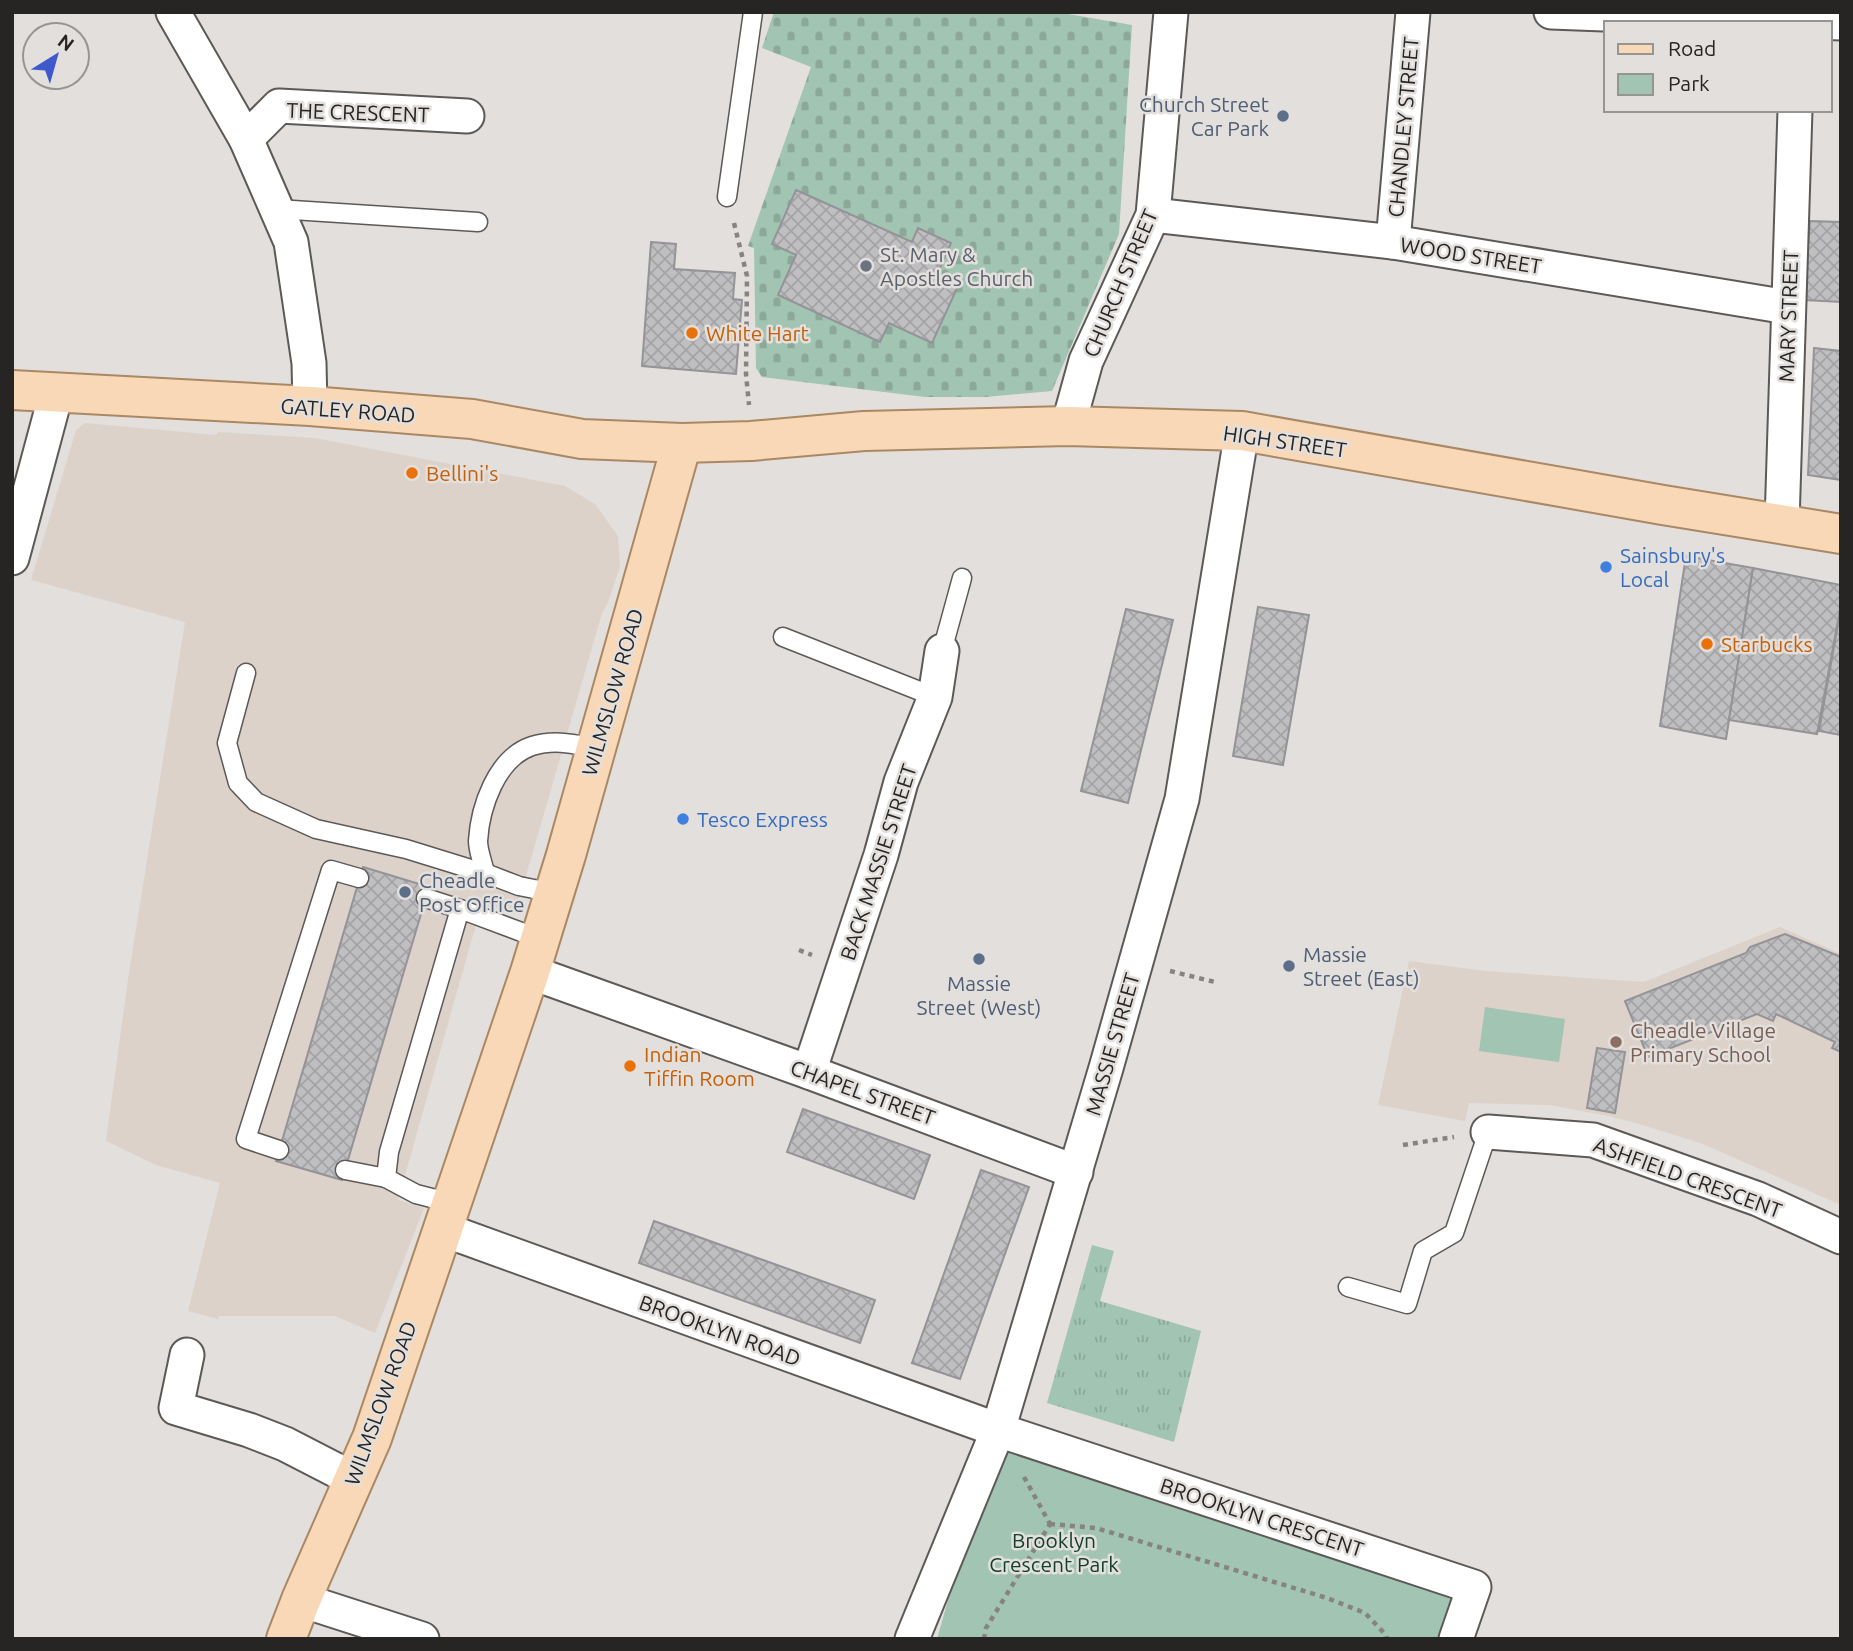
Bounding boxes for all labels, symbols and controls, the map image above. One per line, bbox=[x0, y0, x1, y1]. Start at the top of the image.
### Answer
north arrow bbox=[21, 21, 91, 91]
legend bbox=[1604, 21, 1832, 112]
text: N bbox=[54, 29, 79, 55]
street label: CHANDLEY STREET bbox=[1383, 35, 1423, 218]
text: Road bbox=[1668, 36, 1716, 60]
text: Park bbox=[1668, 71, 1710, 95]
place label: Church Street Car Park bbox=[1139, 92, 1269, 140]
street label: THE CRESCENT bbox=[286, 98, 430, 126]
marker: Church Street Car Park bbox=[1275, 108, 1291, 124]
street label: CHURCH STREET bbox=[1078, 205, 1162, 360]
street label: WOOD STREET bbox=[1399, 232, 1544, 278]
place label: St. Mary & Apostles Church bbox=[880, 242, 1033, 290]
street label: MARY STREET bbox=[1774, 249, 1802, 383]
marker: St. Mary & Apostles Church bbox=[858, 258, 874, 274]
place label: White Hart bbox=[706, 321, 809, 345]
marker: White Hart bbox=[684, 325, 700, 341]
street label: GATLEY ROAD bbox=[280, 393, 416, 427]
street label: HIGH STREET bbox=[1222, 420, 1349, 462]
place label: Bellini's bbox=[426, 461, 498, 485]
marker: Bellini's bbox=[404, 465, 420, 481]
place label: Sainsbury's Local bbox=[1620, 543, 1725, 591]
marker: Sainsbury's Local bbox=[1598, 559, 1614, 575]
street label: WILMSLOW ROAD bbox=[577, 606, 647, 778]
place label: Starbucks bbox=[1721, 632, 1813, 656]
marker: Starbucks bbox=[1699, 636, 1715, 652]
street label: BACK MASSIE STREET bbox=[835, 761, 921, 963]
place label: Tesco Express bbox=[697, 807, 828, 831]
marker: Tesco Express bbox=[675, 811, 691, 827]
place label: Cheadle Post Office bbox=[419, 868, 524, 916]
marker: Cheadle Post Office bbox=[397, 884, 413, 900]
place label: Massie Street (East) bbox=[1303, 942, 1420, 990]
marker: Massie Street (West) bbox=[971, 951, 987, 967]
marker: Massie Street (East) bbox=[1281, 958, 1297, 974]
street label: MASSIE STREET bbox=[1080, 970, 1144, 1118]
place label: Massie Street (West) bbox=[917, 971, 1041, 1019]
place label: Cheadle Village Primary School bbox=[1630, 1018, 1776, 1066]
marker: Cheadle Village Primary School bbox=[1608, 1034, 1624, 1050]
place label: Indian Tiffin Room bbox=[644, 1042, 755, 1090]
street label: CHAPEL STREET bbox=[787, 1055, 939, 1129]
marker: Indian Tiffin Room bbox=[622, 1058, 638, 1074]
street label: ASHFIELD CRESCENT bbox=[1591, 1132, 1786, 1222]
street label: BROOKLYN ROAD bbox=[636, 1290, 804, 1370]
street label: WILMSLOW ROAD bbox=[339, 1318, 421, 1488]
street label: BROOKLYN CRESCENT bbox=[1157, 1473, 1367, 1561]
park label: Brooklyn Crescent Park bbox=[989, 1528, 1119, 1576]

